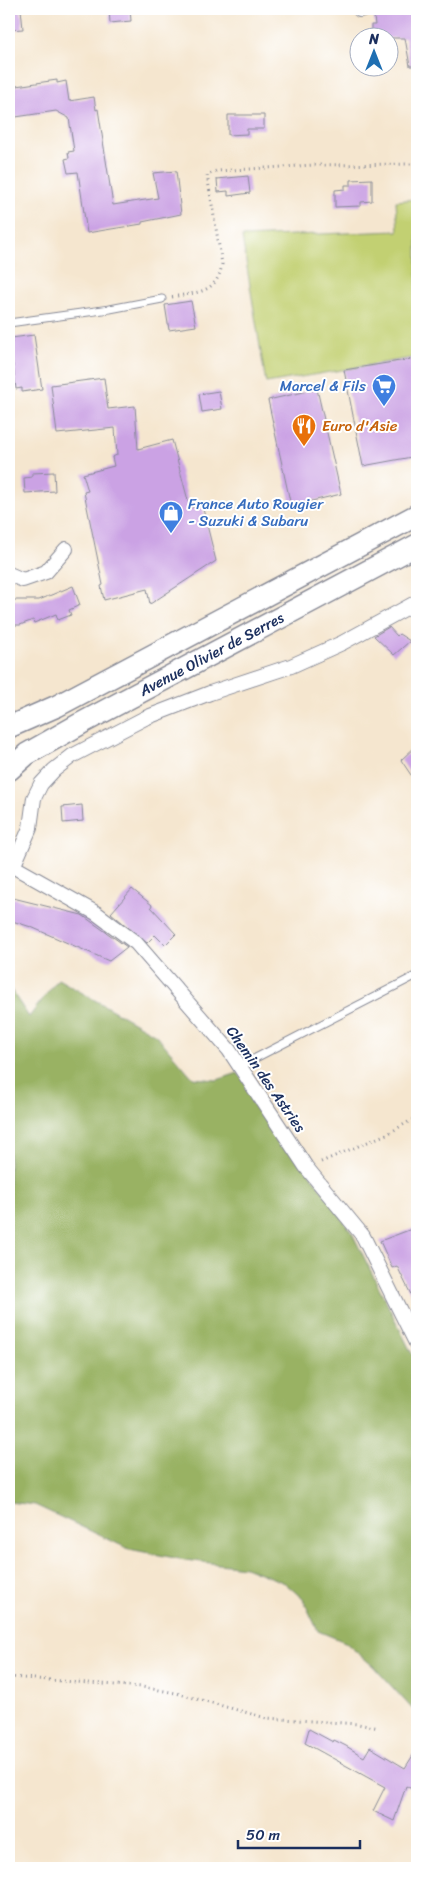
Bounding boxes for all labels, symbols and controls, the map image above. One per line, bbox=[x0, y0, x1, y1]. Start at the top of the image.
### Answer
text: N bbox=[368, 27, 379, 52]
north arrow bbox=[348, 28, 398, 78]
place label: Marcel & Fils bbox=[280, 373, 366, 399]
supermarket icon: Marcel & Fils bbox=[371, 373, 397, 407]
restaurant icon: Euro d'Asie bbox=[291, 413, 317, 447]
place label: Euro d'Asie bbox=[322, 413, 398, 439]
place label: France Auto Rougier - Suzuki & Subaru bbox=[188, 491, 324, 534]
shop icon: France Auto Rougier - Suzuki & Subaru bbox=[158, 500, 184, 534]
street label: Avenue Olivier de Serres bbox=[134, 605, 289, 704]
street label: Chemin des Astries bbox=[219, 1020, 313, 1138]
scale bar bbox=[238, 1817, 361, 1849]
text: 50 m bbox=[246, 1822, 281, 1848]

